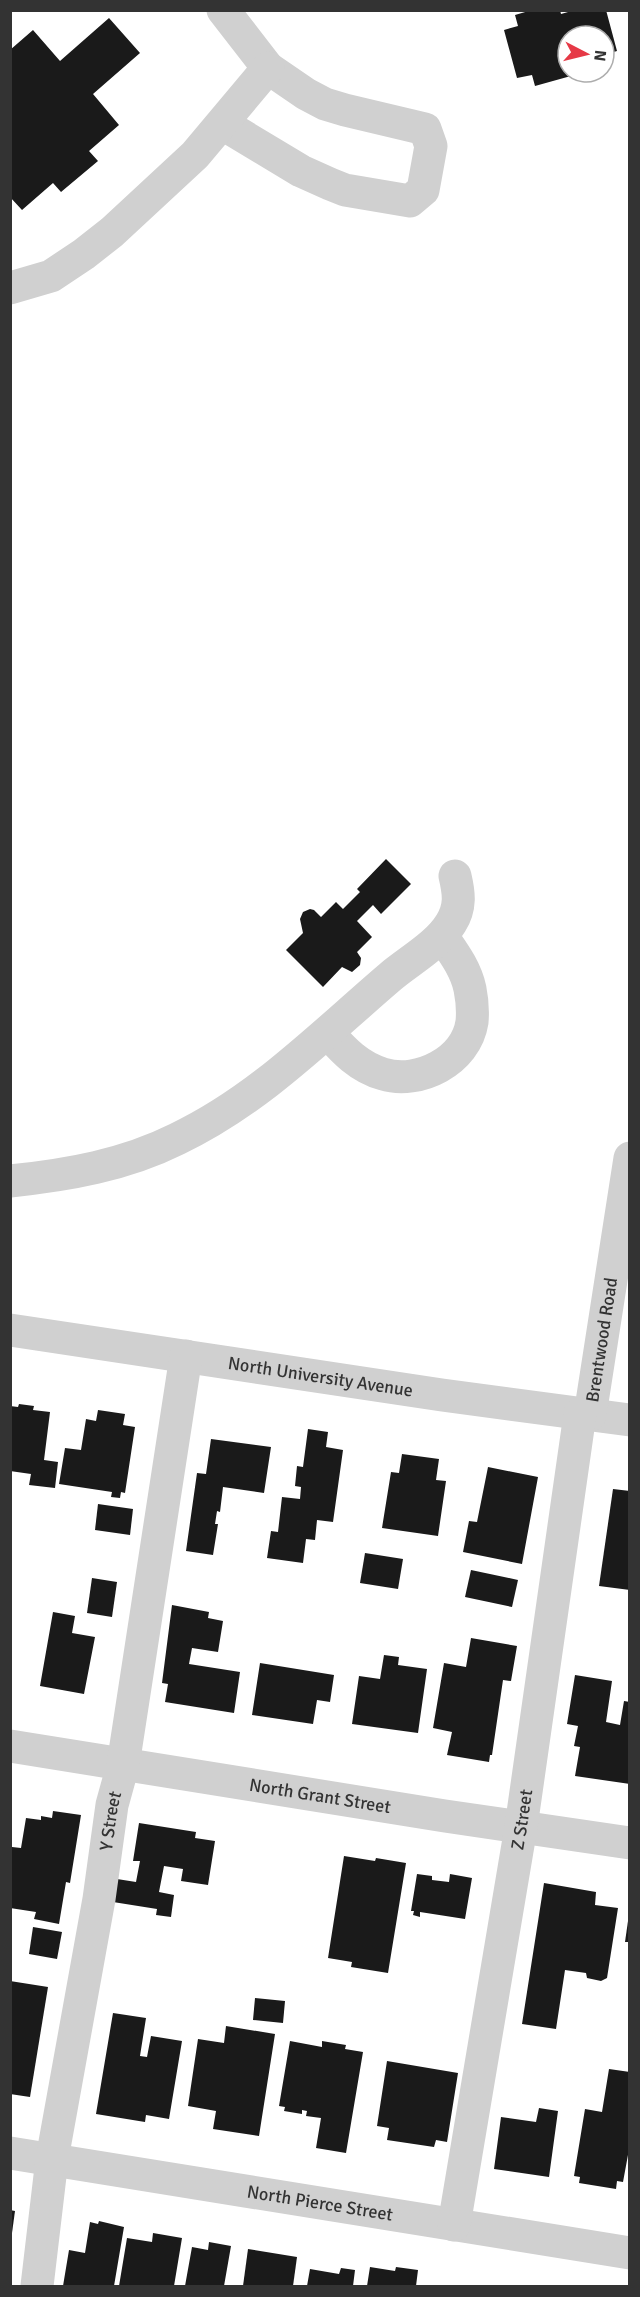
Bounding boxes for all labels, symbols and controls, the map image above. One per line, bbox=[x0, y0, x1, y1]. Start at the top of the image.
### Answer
north arrow bbox=[556, 24, 616, 84]
text: N bbox=[589, 49, 610, 62]
street label: Brentwood Road bbox=[581, 1276, 622, 1404]
street label: North University Avenue bbox=[227, 1352, 414, 1401]
street label: North Grant Street bbox=[248, 1774, 392, 1818]
street label: Z Street bbox=[506, 1788, 537, 1852]
street label: Y Street bbox=[95, 1789, 126, 1852]
street label: North Pierce Street bbox=[245, 2180, 395, 2226]

